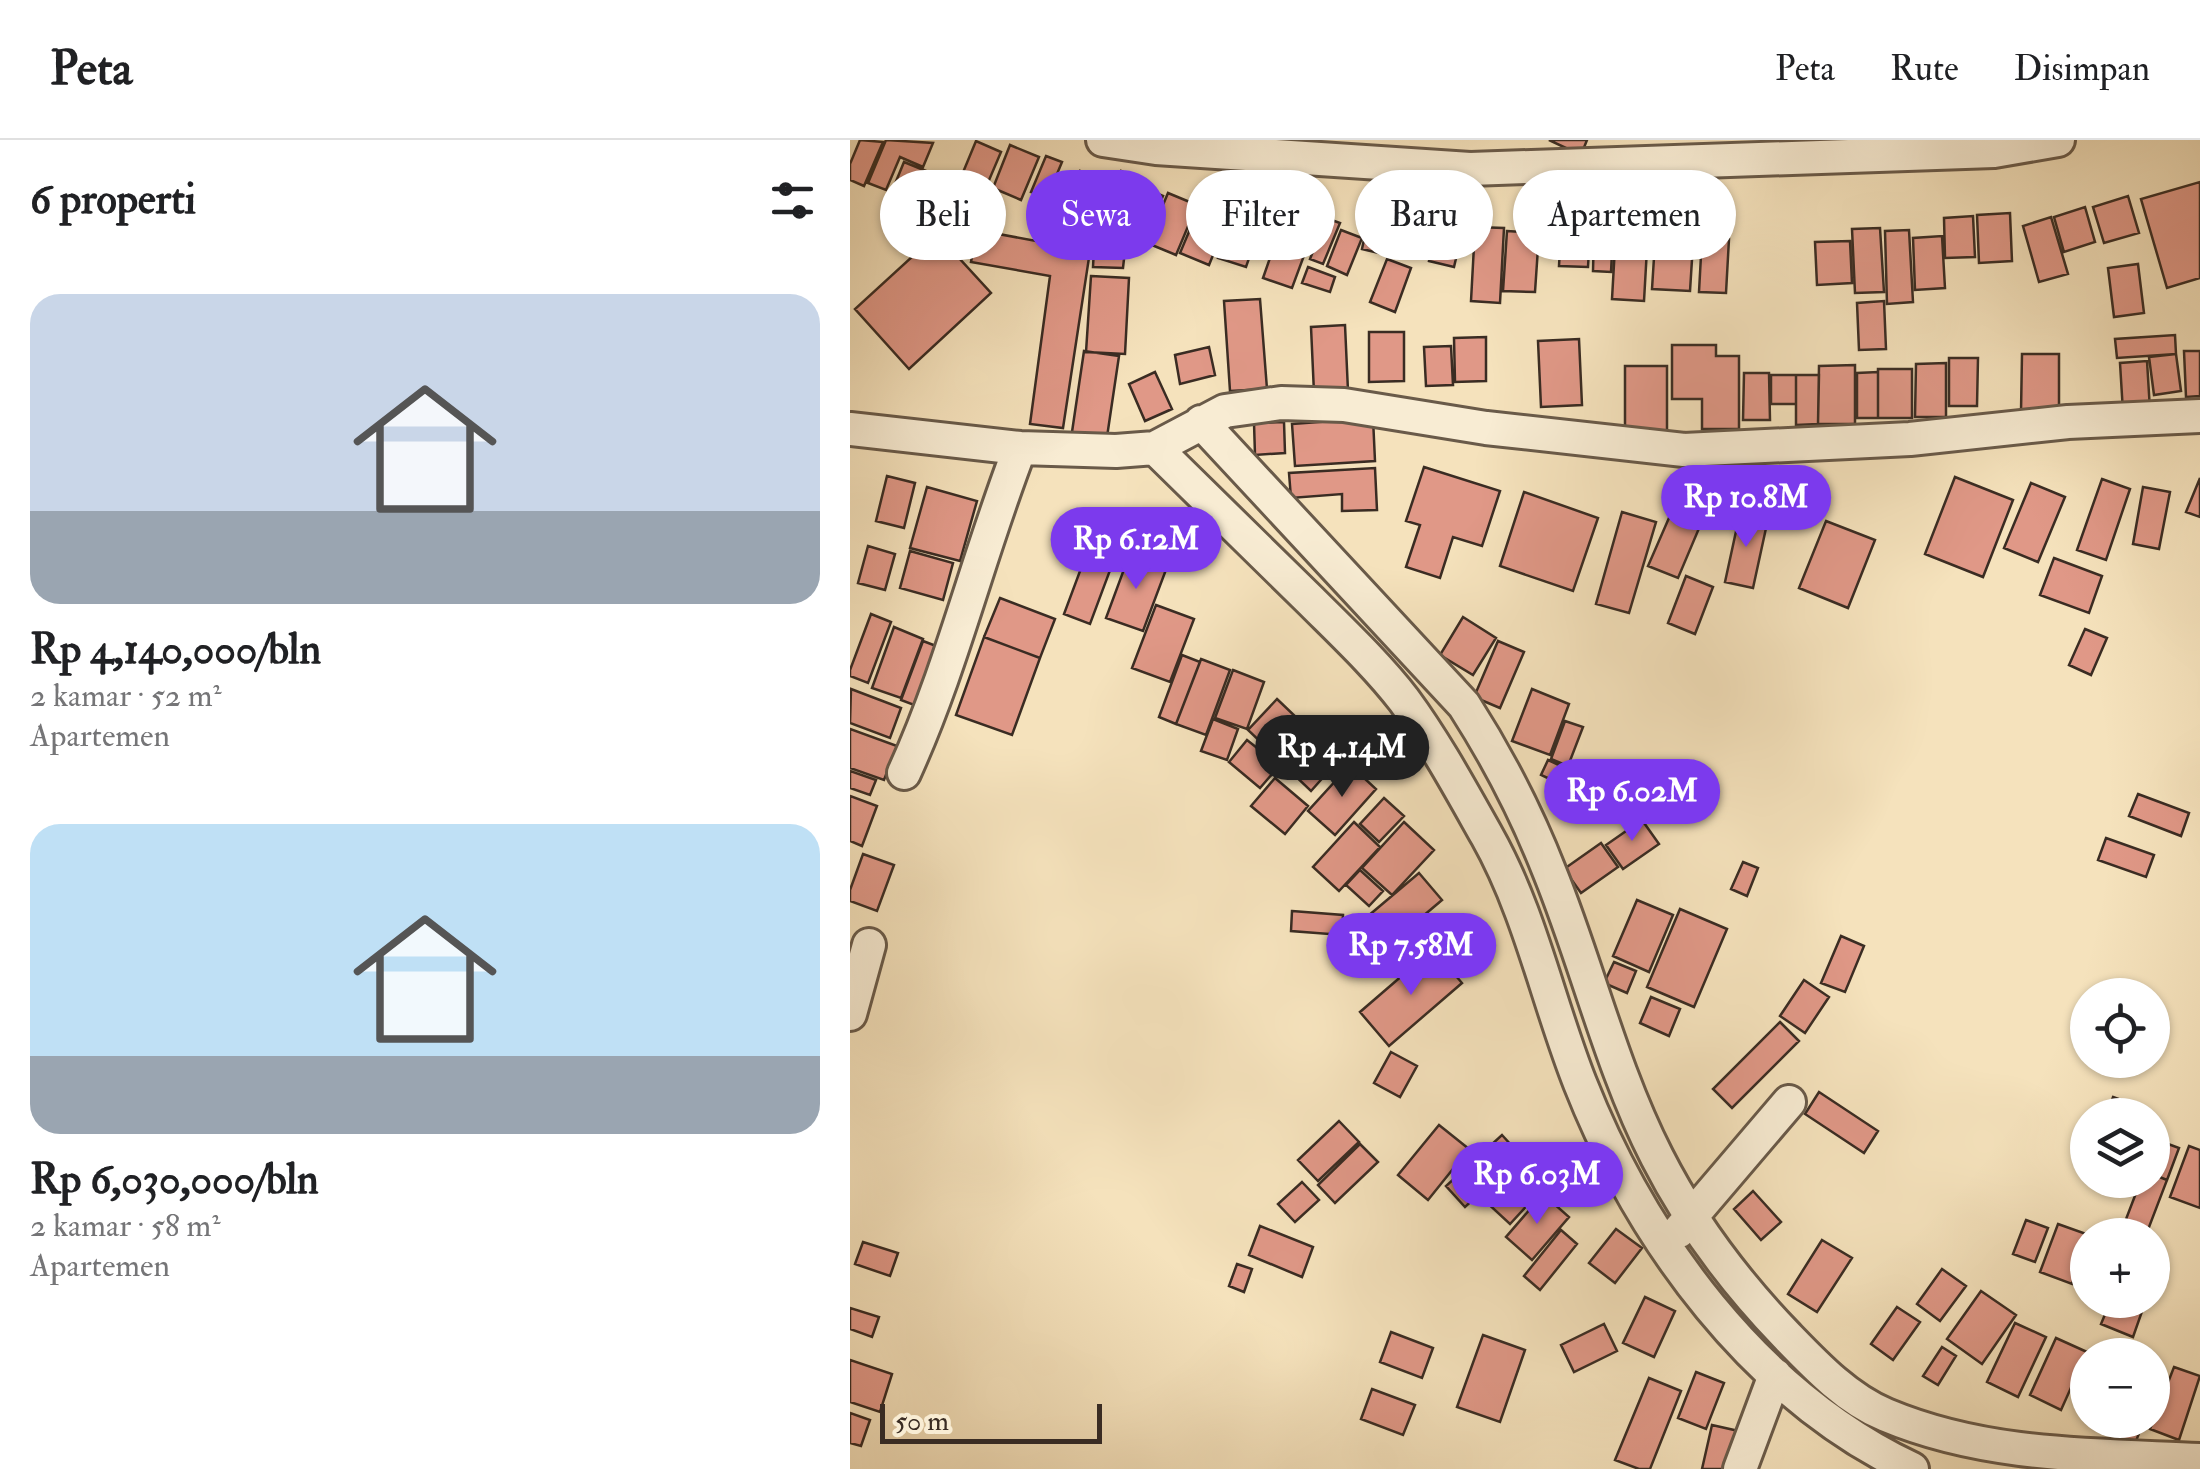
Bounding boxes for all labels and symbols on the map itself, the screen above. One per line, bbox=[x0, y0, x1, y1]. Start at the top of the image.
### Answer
pin: Rp 10.8M bbox=[1643, 465, 1849, 550]
pin: Rp 6.12M bbox=[1033, 507, 1239, 592]
pin: Rp 4.14M bbox=[1239, 715, 1445, 800]
pin: Rp 6.02M bbox=[1529, 759, 1735, 844]
pin: Rp 7.58M bbox=[1308, 913, 1514, 998]
pin: Rp 6.03M bbox=[1434, 1142, 1640, 1227]
scale bar bbox=[880, 1399, 1102, 1444]

